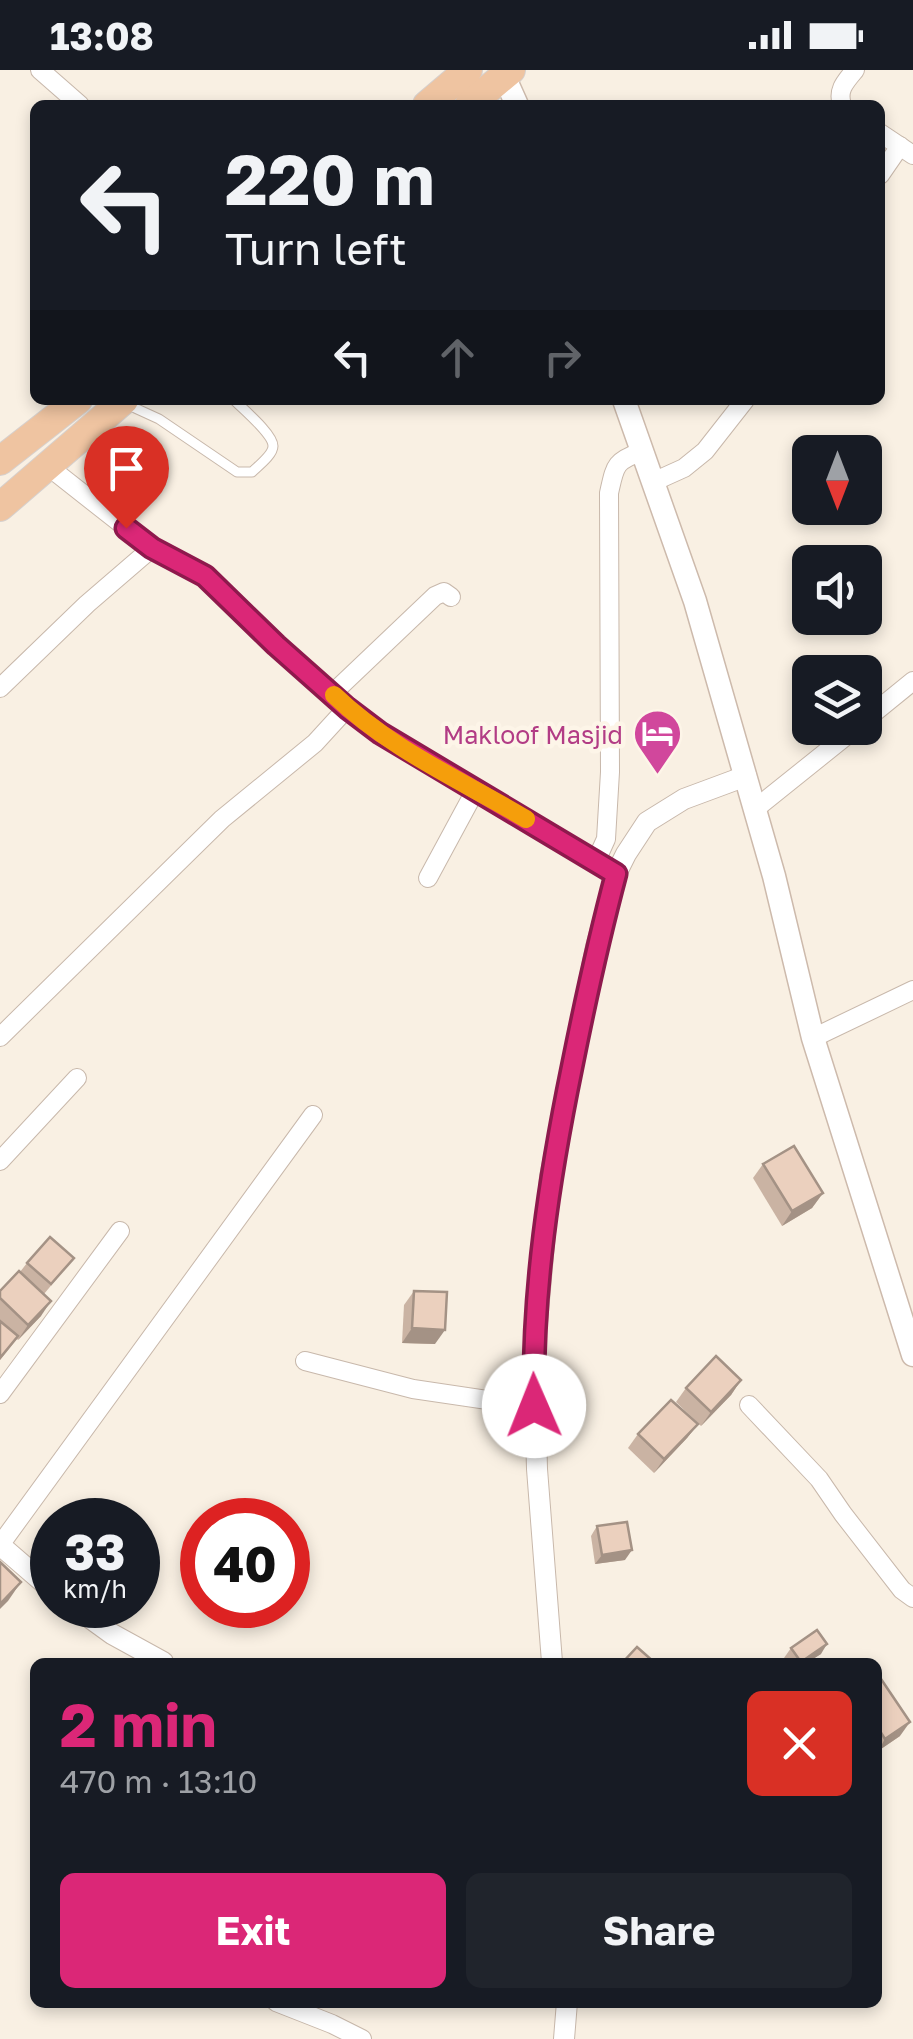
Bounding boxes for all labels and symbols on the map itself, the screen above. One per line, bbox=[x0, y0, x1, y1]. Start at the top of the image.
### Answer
pin bbox=[84, 426, 169, 529]
north arrow bbox=[792, 435, 882, 525]
hotel icon: Makloof Masjid bbox=[632, 708, 684, 776]
place label: Makloof Masjid bbox=[443, 719, 623, 750]
position arrow bbox=[482, 1354, 586, 1458]
speed limit sign: 40 bbox=[180, 1498, 310, 1628]

